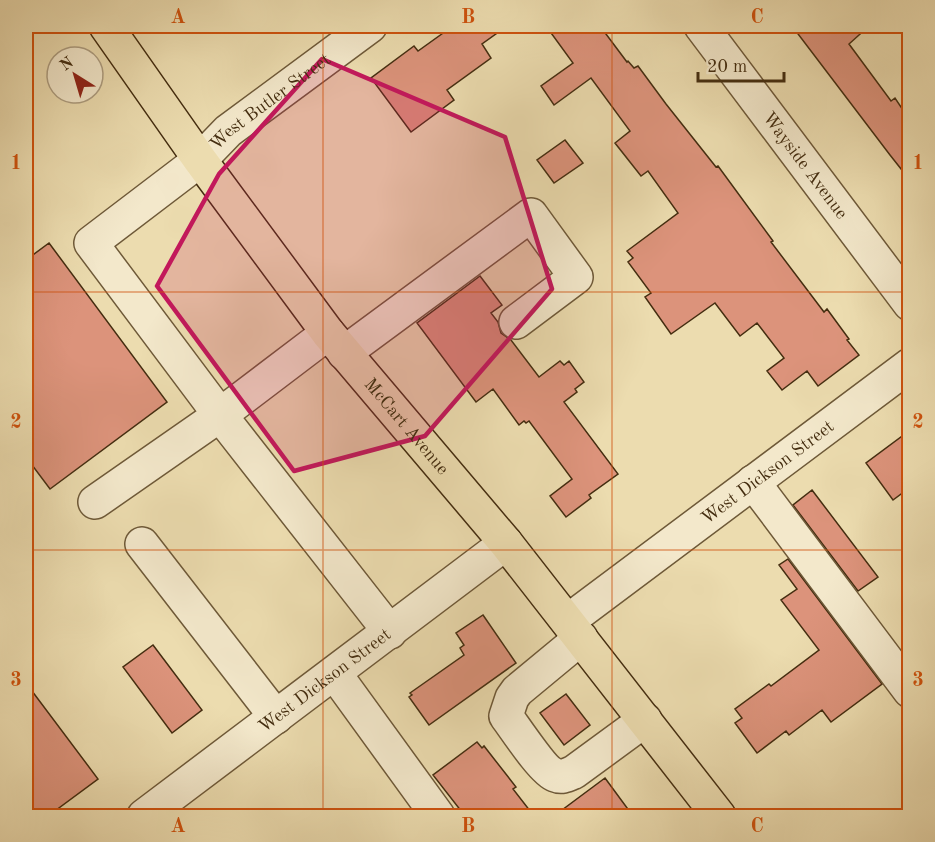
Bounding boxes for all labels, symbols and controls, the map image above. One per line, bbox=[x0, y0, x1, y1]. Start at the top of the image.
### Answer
text: A bbox=[170, 8, 186, 28]
text: B bbox=[461, 8, 475, 28]
text: C bbox=[750, 8, 764, 28]
north arrow bbox=[45, 45, 105, 105]
scale bar bbox=[698, 45, 784, 83]
street label: West Butler Street bbox=[207, 50, 334, 154]
text: N bbox=[57, 54, 77, 75]
text: 20 m bbox=[707, 58, 747, 76]
street label: Wayside Avenue bbox=[759, 109, 851, 222]
text: 1 bbox=[10, 154, 22, 174]
text: 1 bbox=[912, 154, 924, 174]
street label: McCart Avenue bbox=[361, 375, 452, 478]
text: 2 bbox=[10, 413, 22, 433]
text: 2 bbox=[912, 413, 924, 433]
street label: West Dickson Street bbox=[698, 417, 838, 528]
street label: West Dickson Street bbox=[256, 625, 394, 736]
text: 3 bbox=[10, 671, 22, 691]
text: 3 bbox=[912, 671, 924, 691]
text: A bbox=[170, 817, 186, 837]
text: B bbox=[461, 817, 475, 837]
text: C bbox=[750, 817, 764, 837]

